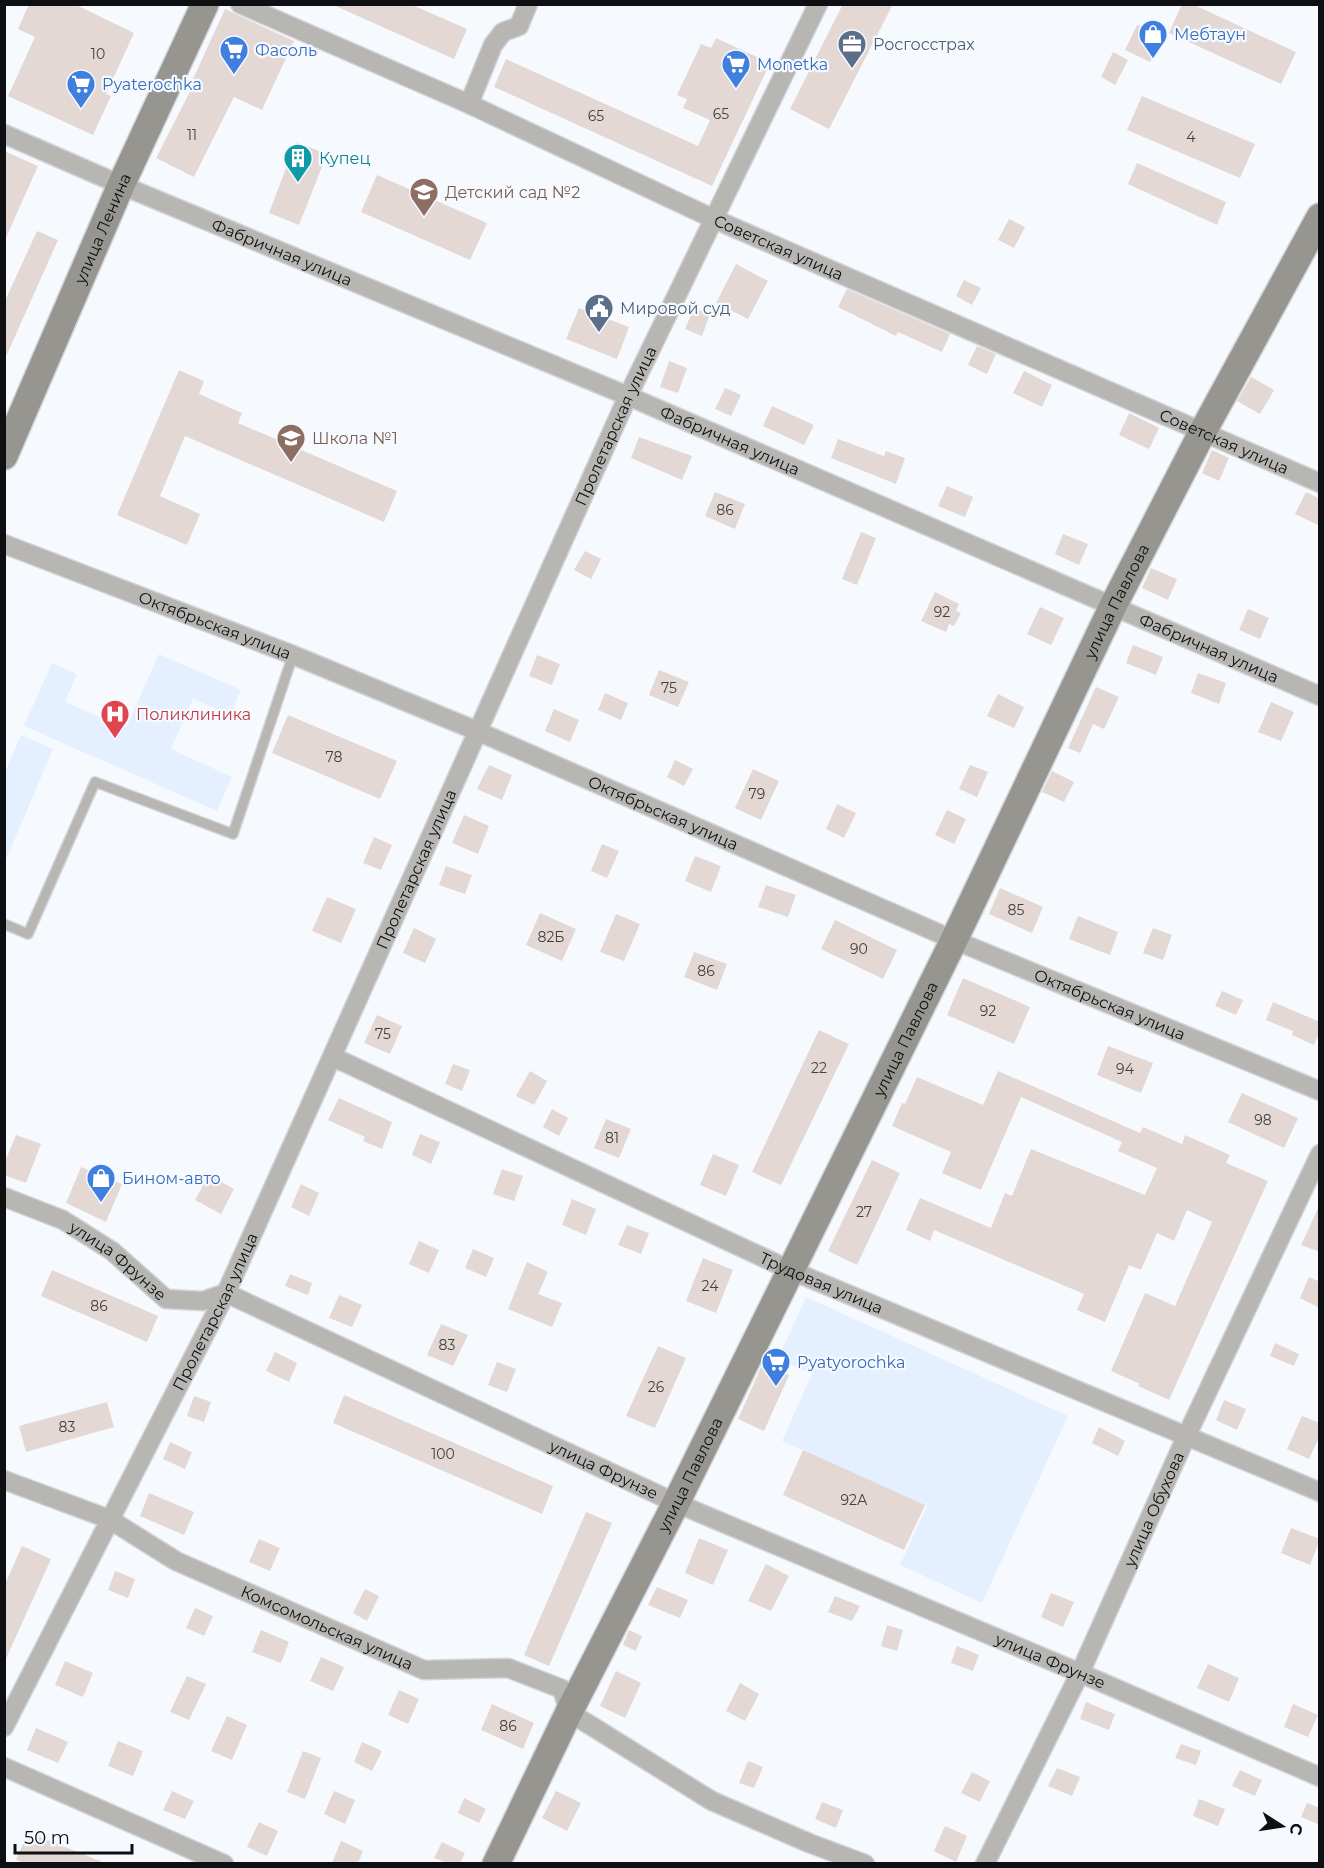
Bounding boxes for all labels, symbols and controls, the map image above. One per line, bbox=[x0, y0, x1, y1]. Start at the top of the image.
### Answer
shop icon: Мебтаун bbox=[1137, 18, 1169, 60]
place label: Мебтаун bbox=[1174, 25, 1246, 44]
office icon: Росгосстрах bbox=[836, 28, 868, 70]
supermarket icon: Фасоль bbox=[218, 34, 250, 76]
place label: Росгосстрах bbox=[873, 35, 975, 54]
place label: Фасоль bbox=[255, 41, 317, 60]
house number: 10 bbox=[91, 45, 105, 63]
supermarket icon: Monetka bbox=[720, 48, 752, 90]
place label: Monetka bbox=[757, 55, 828, 74]
supermarket icon: Pyaterochka bbox=[65, 68, 97, 110]
place label: Pyaterochka bbox=[102, 75, 202, 94]
house number: 65 bbox=[713, 105, 729, 123]
house number: 65 bbox=[588, 107, 604, 125]
house number: 11 bbox=[187, 126, 197, 144]
house number: 4 bbox=[1186, 128, 1196, 146]
building icon: Купец bbox=[282, 142, 314, 184]
place label: Купец bbox=[319, 149, 370, 168]
street label: улица Ленина bbox=[70, 170, 135, 288]
school or university icon: Детский сад №2 bbox=[408, 176, 440, 218]
place label: Детский сад №2 bbox=[445, 183, 580, 202]
street label: Советская улица bbox=[711, 211, 846, 284]
street label: Фабричная улица bbox=[209, 215, 355, 290]
public building icon: Мировой суд bbox=[583, 292, 615, 334]
place label: Мировой суд bbox=[620, 299, 731, 318]
street label: Пролетарская улица bbox=[571, 343, 661, 509]
street label: Фабричная улица bbox=[657, 402, 803, 479]
street label: Советская улица bbox=[1156, 405, 1292, 478]
school or university icon: Школа №1 bbox=[275, 422, 307, 464]
place label: Школа №1 bbox=[312, 429, 398, 448]
house number: 86 bbox=[716, 501, 734, 519]
street label: улица Павлова bbox=[1080, 541, 1153, 663]
street label: Октябрьская улица bbox=[136, 588, 294, 663]
house number: 92 bbox=[934, 603, 950, 621]
street label: Фабричная улица bbox=[1136, 610, 1281, 687]
house number: 75 bbox=[661, 679, 677, 697]
hospital icon: Поликлиника bbox=[99, 698, 131, 740]
place label: Поликлиника bbox=[136, 705, 251, 724]
house number: 78 bbox=[326, 748, 343, 766]
street label: Октябрьская улица bbox=[585, 772, 741, 854]
house number: 79 bbox=[749, 785, 765, 803]
street label: Пролетарская улица bbox=[372, 786, 461, 952]
house number: 85 bbox=[1008, 901, 1025, 919]
house number: 82Б bbox=[537, 928, 565, 946]
house number: 90 bbox=[850, 940, 868, 958]
house number: 86 bbox=[697, 962, 715, 980]
street label: Октябрьская улица bbox=[1031, 965, 1188, 1044]
street label: улица Павлова bbox=[869, 979, 942, 1101]
house number: 92 bbox=[980, 1002, 996, 1020]
house number: 75 bbox=[375, 1025, 391, 1043]
house number: 22 bbox=[811, 1059, 827, 1077]
house number: 94 bbox=[1116, 1060, 1135, 1078]
house number: 98 bbox=[1254, 1111, 1272, 1129]
house number: 81 bbox=[605, 1129, 619, 1147]
shop icon: Бином-авто bbox=[85, 1162, 117, 1204]
place label: Бином-авто bbox=[122, 1169, 221, 1188]
house number: 27 bbox=[856, 1203, 872, 1221]
street label: улица Фрунзе bbox=[65, 1217, 170, 1305]
street label: Пролетарская улица bbox=[169, 1230, 262, 1394]
street label: Трудовая улица bbox=[757, 1248, 886, 1318]
house number: 24 bbox=[702, 1277, 719, 1295]
house number: 86 bbox=[90, 1297, 108, 1315]
house number: 83 bbox=[439, 1336, 456, 1354]
supermarket icon: Pyatyorochka bbox=[760, 1346, 792, 1388]
place label: Pyatyorochka bbox=[797, 1353, 905, 1372]
house number: 26 bbox=[648, 1378, 665, 1396]
street label: улица Павлова bbox=[653, 1414, 727, 1536]
house number: 83 bbox=[59, 1418, 76, 1436]
street label: улица Фрунзе bbox=[545, 1436, 661, 1503]
house number: 100 bbox=[431, 1445, 455, 1463]
street label: улица Обухова bbox=[1120, 1449, 1188, 1571]
house number: 92А bbox=[841, 1491, 868, 1509]
street label: Комсомольская улица bbox=[238, 1582, 416, 1674]
street label: улица Фрунзе bbox=[992, 1629, 1108, 1693]
house number: 86 bbox=[499, 1717, 517, 1735]
north arrow bbox=[1252, 1796, 1312, 1856]
scale bar bbox=[15, 1817, 132, 1855]
text: С bbox=[1286, 1821, 1307, 1837]
text: 50 m bbox=[24, 1827, 70, 1849]

